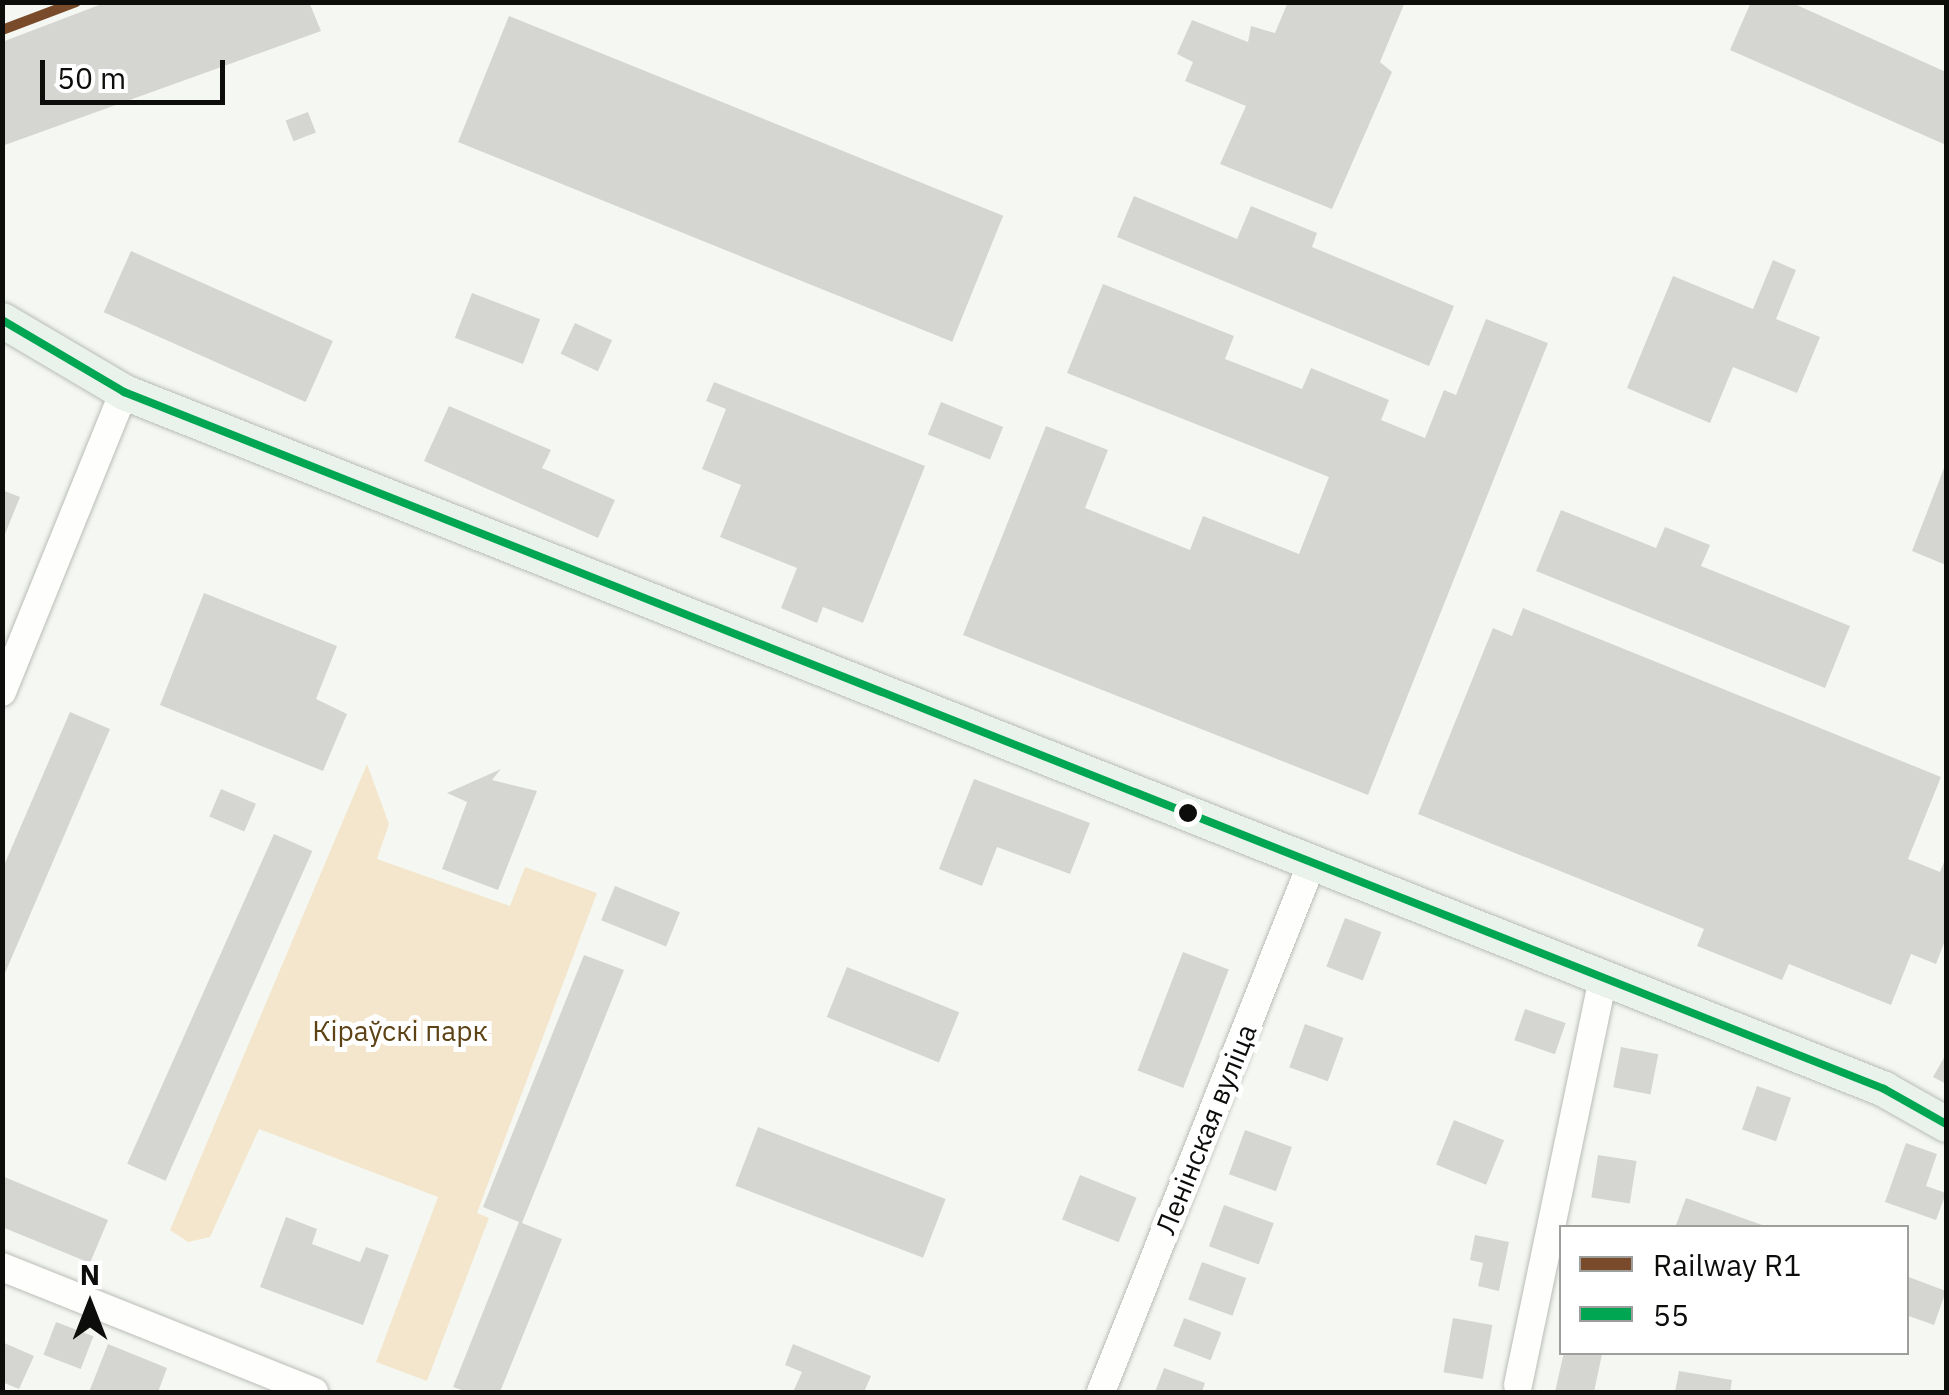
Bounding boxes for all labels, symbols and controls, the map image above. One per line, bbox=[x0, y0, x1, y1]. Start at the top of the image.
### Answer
scale bar bbox=[45, 40, 230, 102]
text: 50 m bbox=[57, 58, 126, 97]
unlabelled marker bbox=[1178, 803, 1198, 823]
park label: Кіраўскі парк bbox=[312, 1014, 488, 1048]
street label: Ленінская вуліца bbox=[1149, 1019, 1263, 1239]
legend bbox=[1559, 1225, 1909, 1355]
text: Railway R1 bbox=[1653, 1245, 1801, 1284]
north arrow bbox=[40, 1255, 140, 1355]
text: N bbox=[80, 1256, 100, 1293]
text: 55 bbox=[1653, 1295, 1689, 1334]

